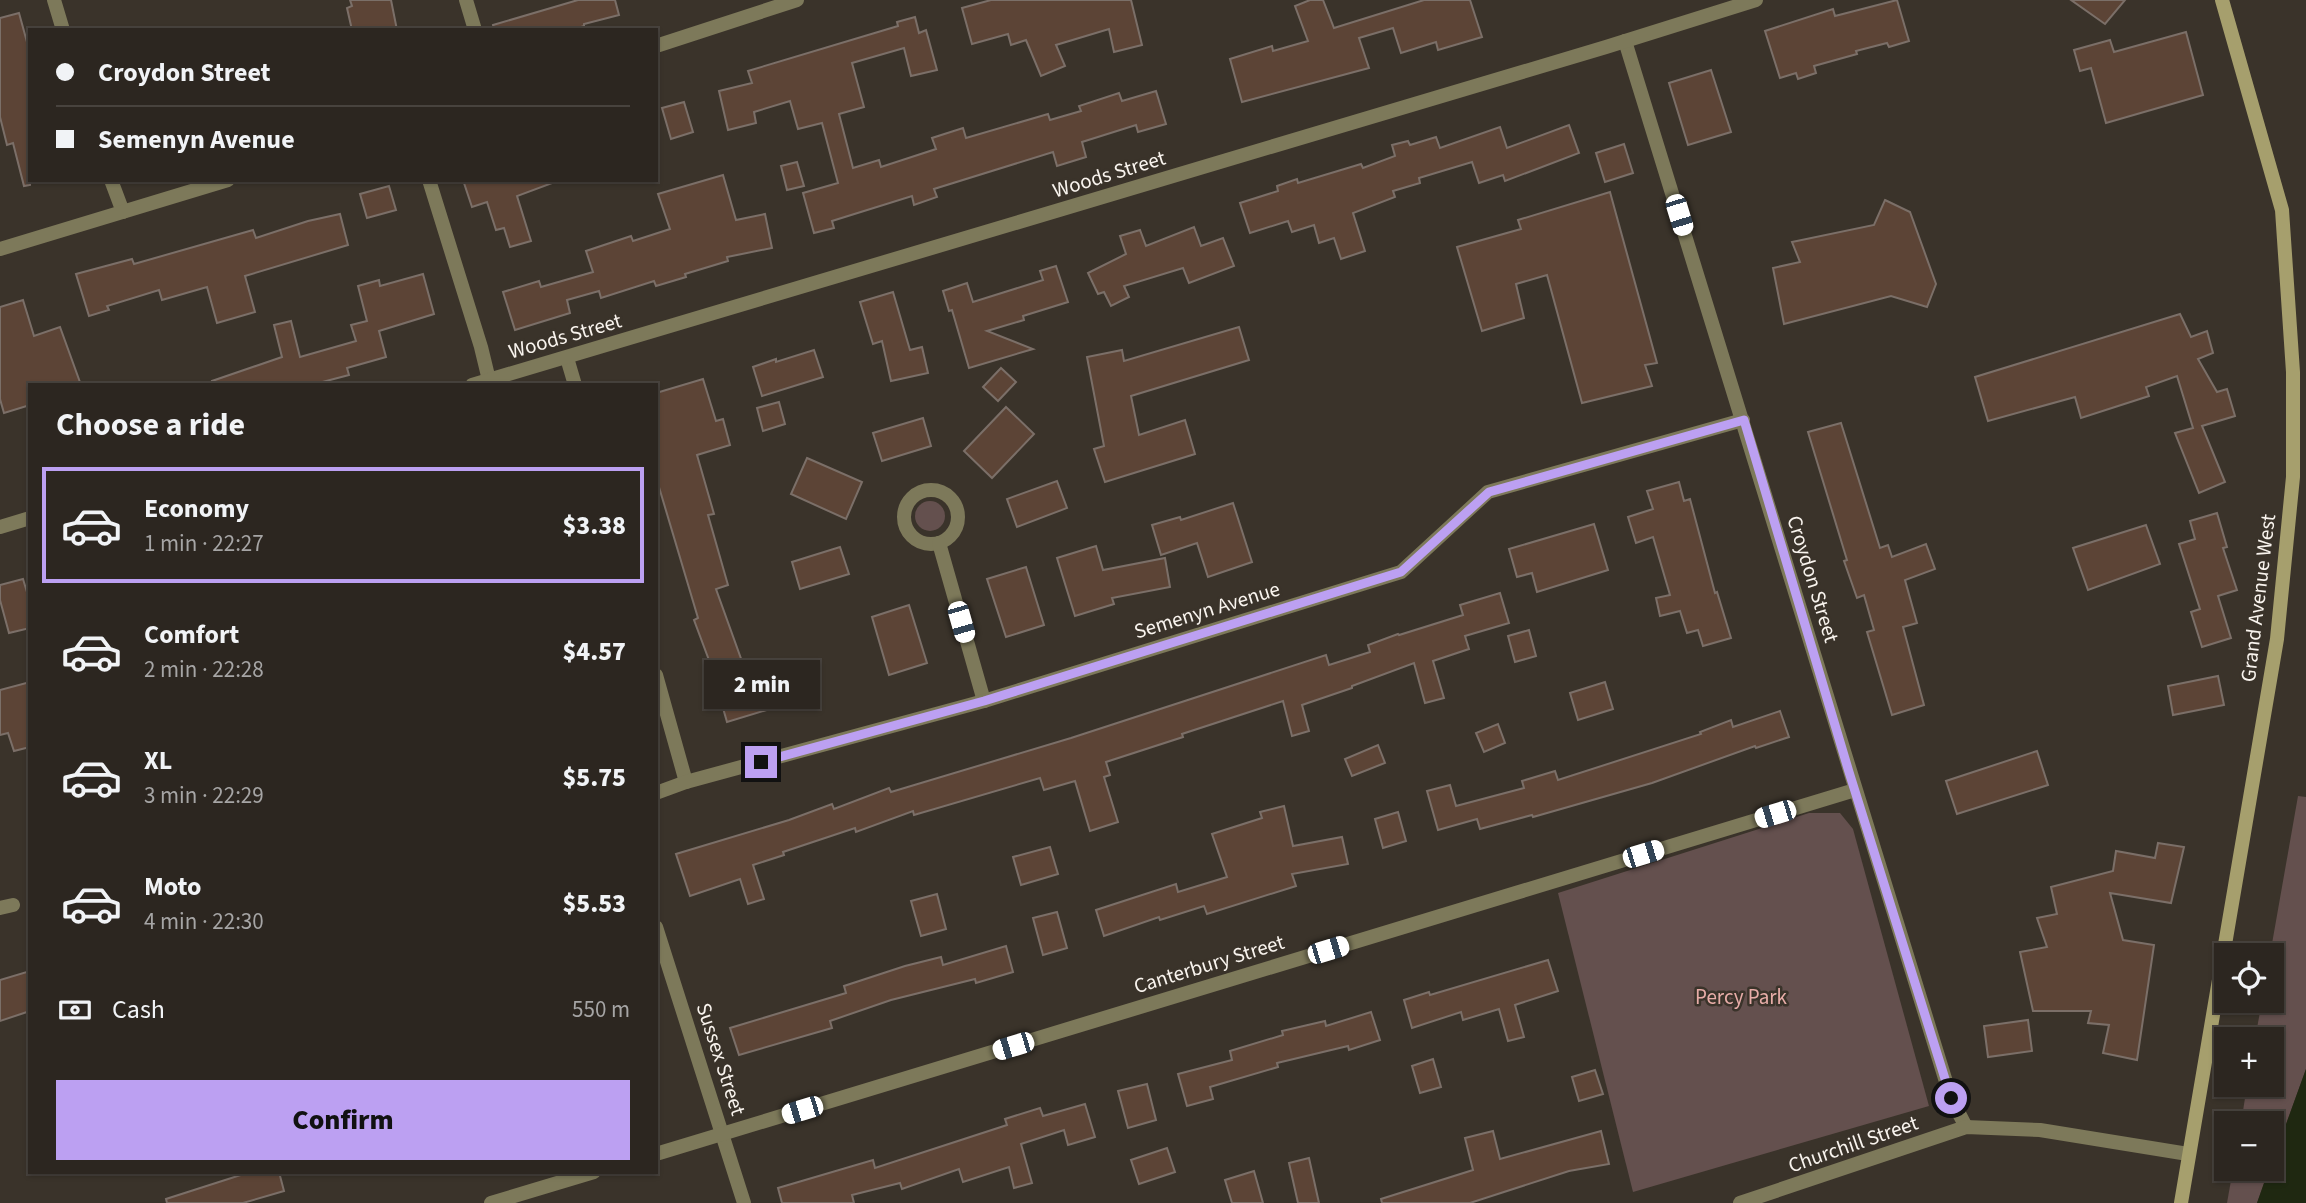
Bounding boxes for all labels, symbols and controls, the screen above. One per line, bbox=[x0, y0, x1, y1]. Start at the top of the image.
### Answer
text: Croydon Street bbox=[98, 54, 271, 91]
text: Semenyn Avenue bbox=[98, 121, 295, 158]
street label: Woods Street bbox=[1049, 143, 1169, 205]
car bbox=[1663, 192, 1696, 238]
street label: Woods Street bbox=[505, 306, 625, 366]
text: Choose a ride bbox=[56, 402, 245, 448]
text: Economy bbox=[144, 490, 249, 527]
icon: car bbox=[60, 494, 123, 557]
text: $3.38 bbox=[562, 507, 626, 544]
street label: Croydon Street bbox=[1779, 512, 1847, 646]
street label: Grand Avenue West bbox=[2233, 512, 2283, 684]
text: 1 min · 22:27 bbox=[144, 527, 264, 560]
street label: Semenyn Avenue bbox=[1130, 574, 1284, 646]
car bbox=[946, 599, 977, 645]
text: Comfort bbox=[144, 616, 239, 653]
icon: car bbox=[60, 620, 123, 683]
text: $4.57 bbox=[562, 633, 626, 670]
text: 2 min · 22:28 bbox=[144, 653, 264, 686]
callout: 2 min bbox=[703, 660, 819, 710]
text: 2 min bbox=[734, 668, 790, 701]
text: XL bbox=[144, 742, 172, 779]
icon: car bbox=[60, 746, 123, 809]
route end bbox=[745, 746, 777, 778]
text: $5.75 bbox=[562, 759, 626, 796]
text: 3 min · 22:29 bbox=[144, 779, 264, 812]
car bbox=[1752, 798, 1799, 830]
car bbox=[1620, 838, 1667, 870]
text: Moto bbox=[144, 868, 201, 905]
icon: car bbox=[60, 872, 123, 935]
text: $5.53 bbox=[562, 885, 626, 922]
text: 4 min · 22:30 bbox=[144, 905, 264, 938]
street label: Canterbury Street bbox=[1130, 927, 1288, 1001]
car bbox=[1305, 934, 1352, 966]
map controls bbox=[2214, 943, 2284, 1181]
button: locate bbox=[2214, 943, 2284, 1013]
park label: Percy Park bbox=[1695, 982, 1788, 1012]
icon: cash bbox=[56, 991, 94, 1029]
text: Cash bbox=[112, 991, 165, 1028]
text: 550 m bbox=[572, 993, 630, 1026]
street label: Sussex Street bbox=[689, 999, 753, 1119]
button: + bbox=[2214, 1027, 2284, 1097]
car bbox=[990, 1030, 1037, 1062]
button: Confirm bbox=[56, 1080, 630, 1160]
route start bbox=[1935, 1082, 1967, 1114]
car bbox=[779, 1094, 826, 1126]
street label: Churchill Street bbox=[1784, 1108, 1922, 1180]
button: − bbox=[2214, 1111, 2284, 1181]

